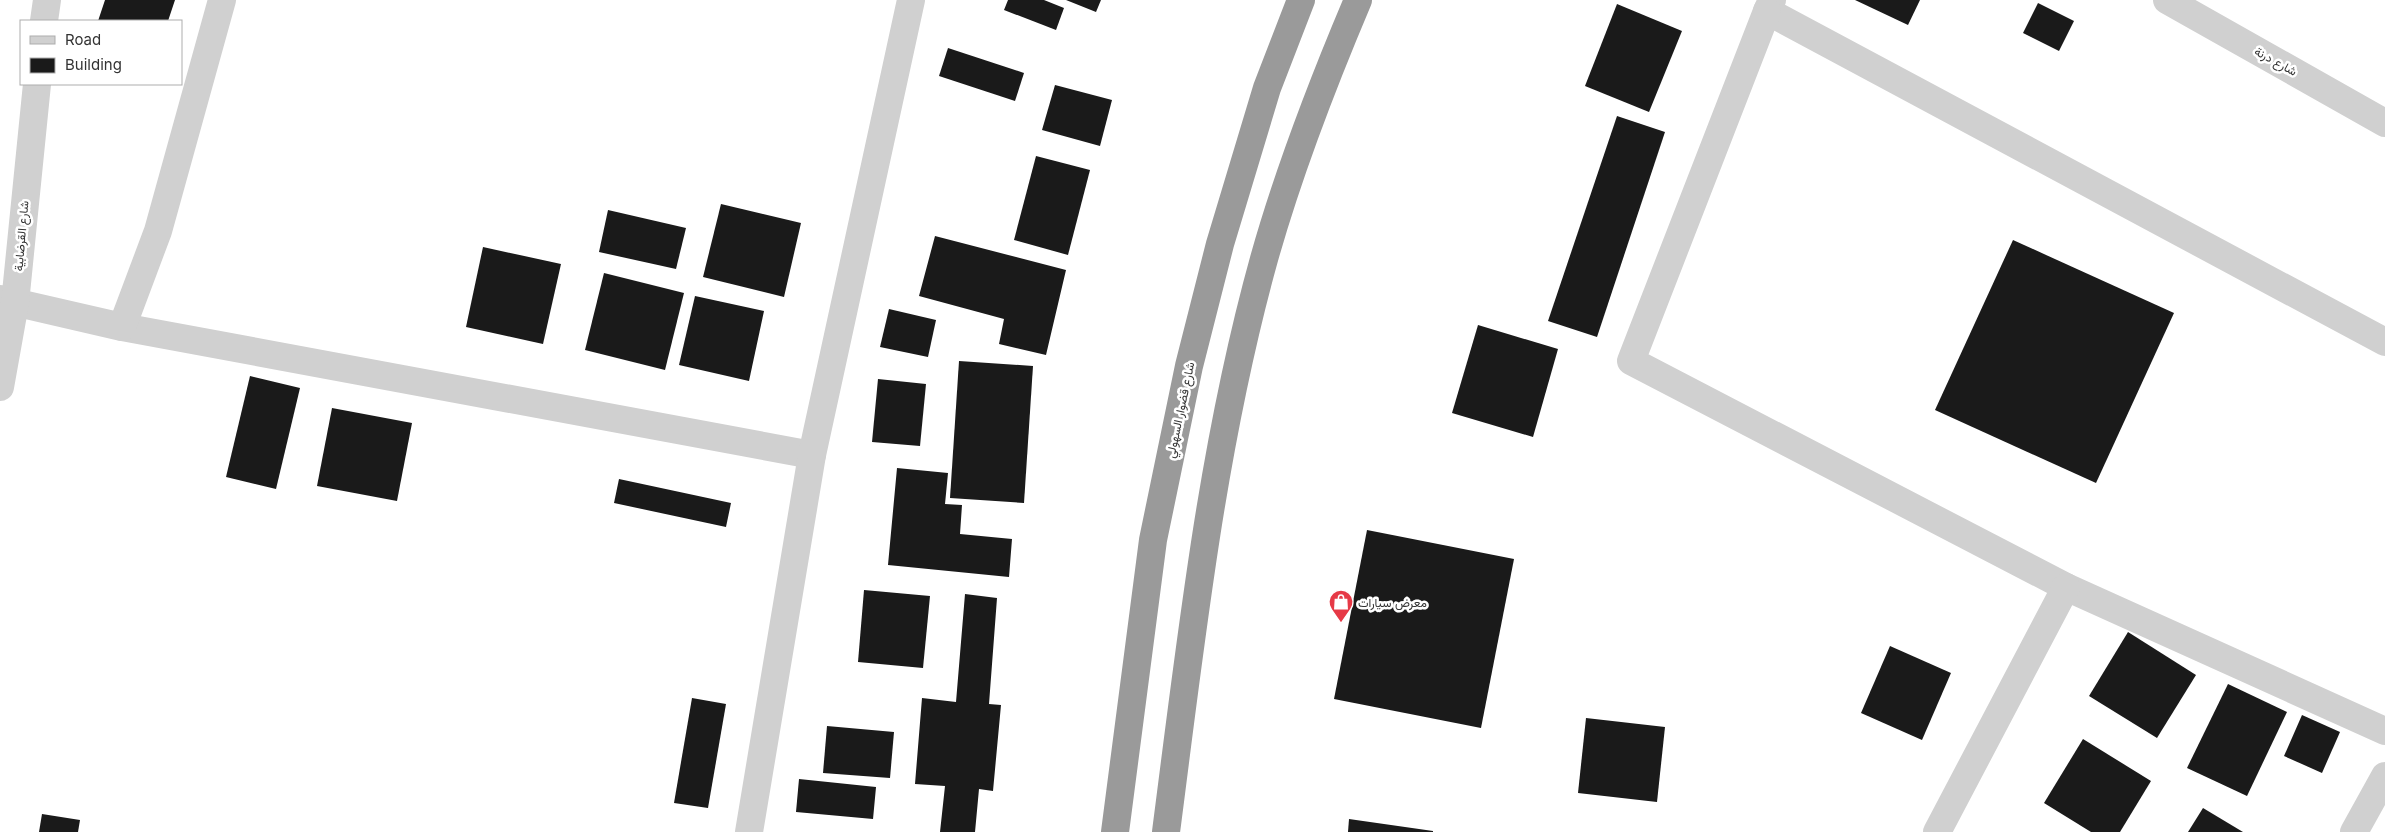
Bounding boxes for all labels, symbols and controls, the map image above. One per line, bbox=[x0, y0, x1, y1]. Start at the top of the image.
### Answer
legend bbox=[20, 20, 182, 85]
text: Road bbox=[65, 30, 101, 49]
street label: شارع درنة bbox=[2251, 43, 2300, 81]
text: Building bbox=[65, 55, 122, 74]
street label: شارع القرضابية bbox=[10, 200, 34, 272]
street label: شارع قضوار السهولي bbox=[1162, 361, 1200, 460]
shop icon: معرض سيارات bbox=[1328, 589, 1354, 623]
place label: معرض سيارات bbox=[1358, 595, 1427, 611]

